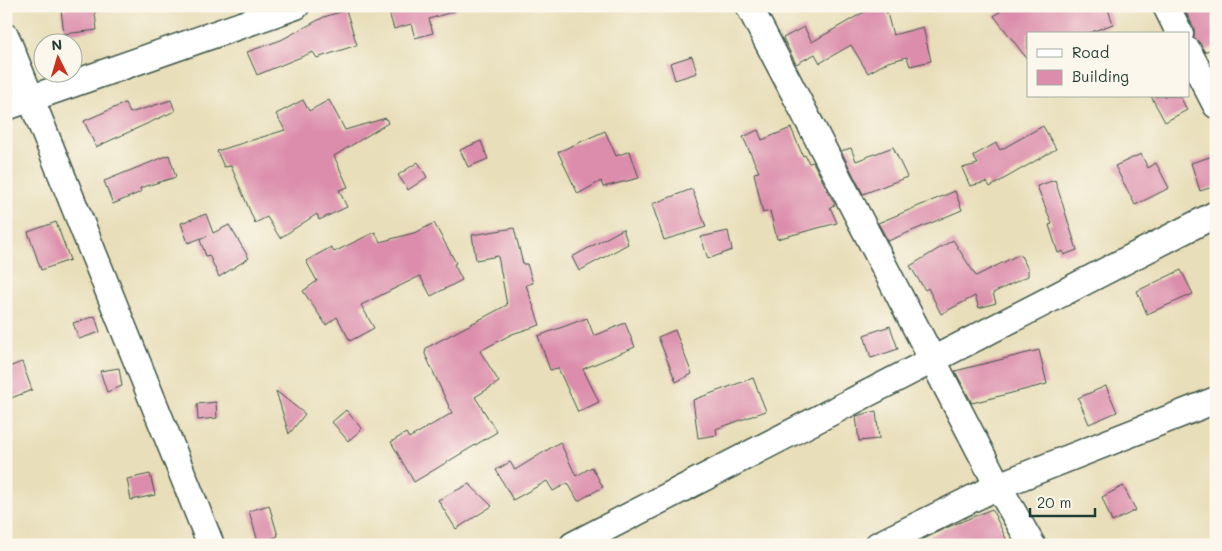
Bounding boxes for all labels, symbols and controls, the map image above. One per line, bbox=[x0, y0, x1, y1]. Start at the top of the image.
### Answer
north arrow bbox=[32, 32, 82, 82]
legend bbox=[1027, 32, 1190, 98]
text: N bbox=[51, 35, 63, 54]
text: Road bbox=[1072, 42, 1109, 62]
text: Building bbox=[1072, 66, 1129, 86]
scale bar bbox=[1030, 486, 1094, 518]
text: 20 m bbox=[1037, 492, 1071, 512]

